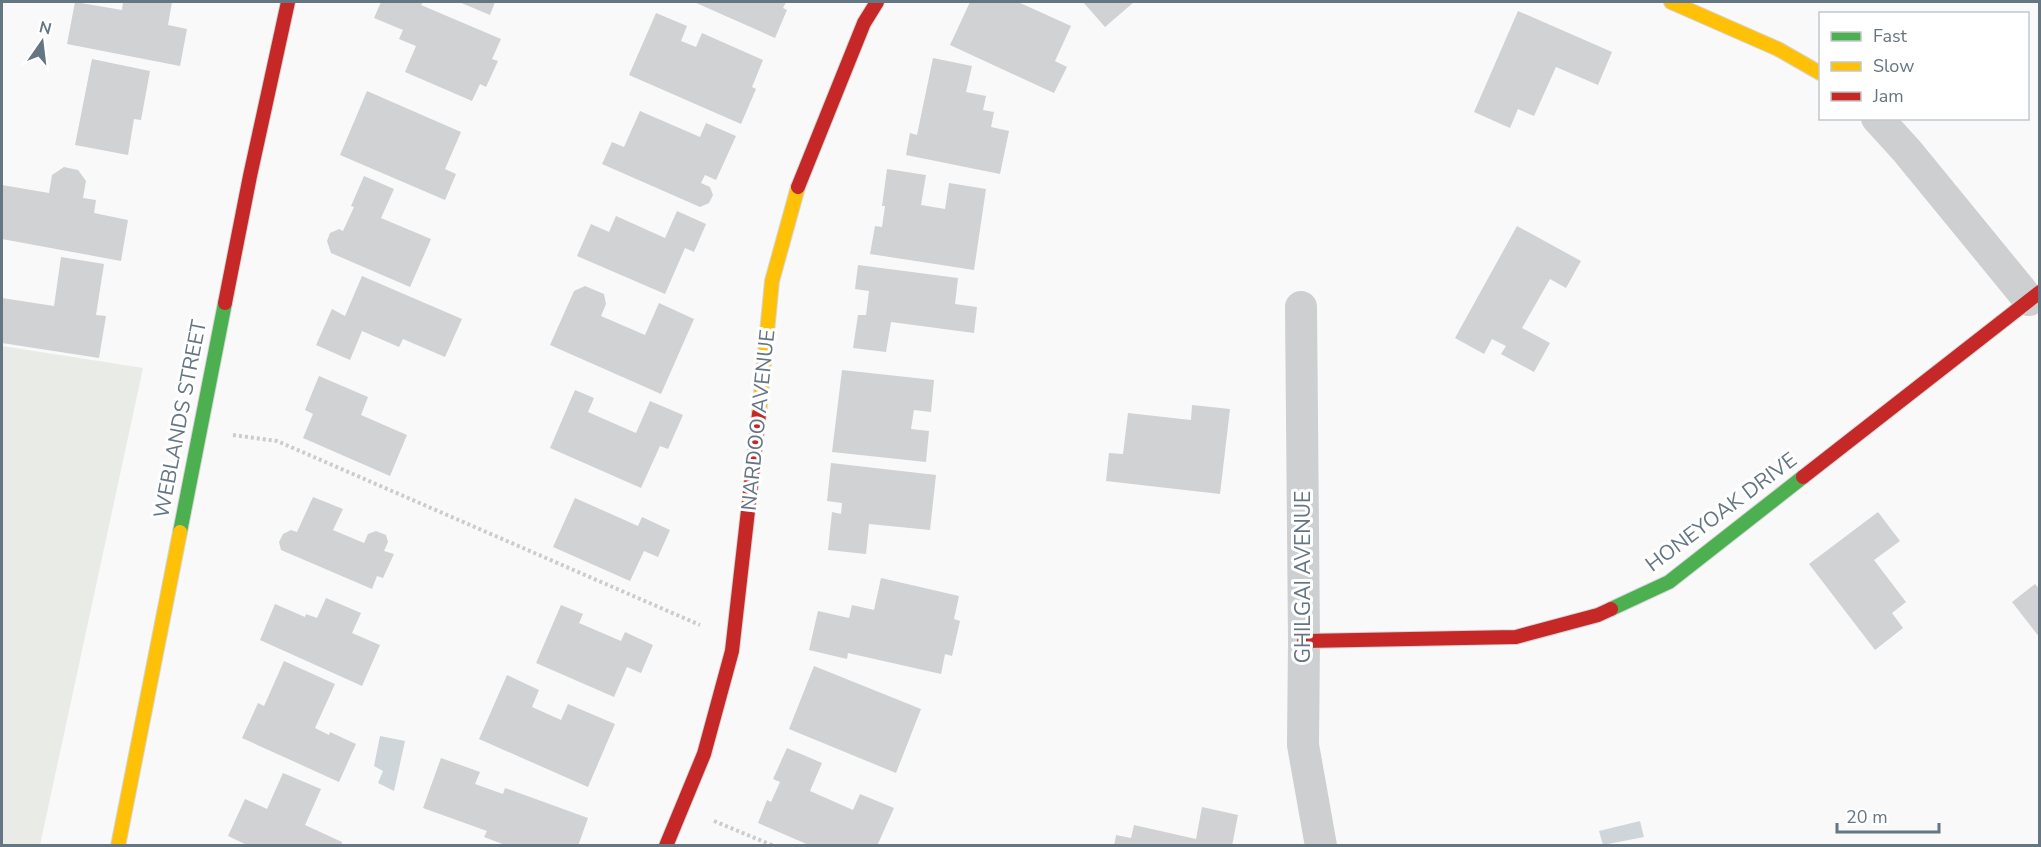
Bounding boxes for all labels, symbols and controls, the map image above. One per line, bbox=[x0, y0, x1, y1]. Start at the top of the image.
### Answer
north arrow bbox=[12, 12, 72, 72]
legend bbox=[1819, 12, 2029, 120]
text: N bbox=[37, 16, 54, 41]
text: Fast bbox=[1873, 24, 1908, 48]
text: Slow bbox=[1873, 54, 1914, 78]
text: Jam bbox=[1872, 84, 1904, 108]
street label: WEBLANDS STREET bbox=[147, 317, 213, 521]
street label: NARDOO AVENUE bbox=[735, 328, 781, 512]
street label: HONEYOAK DRIVE bbox=[1640, 446, 1802, 578]
street label: GHILGAI AVENUE bbox=[1289, 491, 1317, 663]
scale bar bbox=[1837, 796, 1939, 834]
text: 20 m bbox=[1846, 805, 1888, 829]

